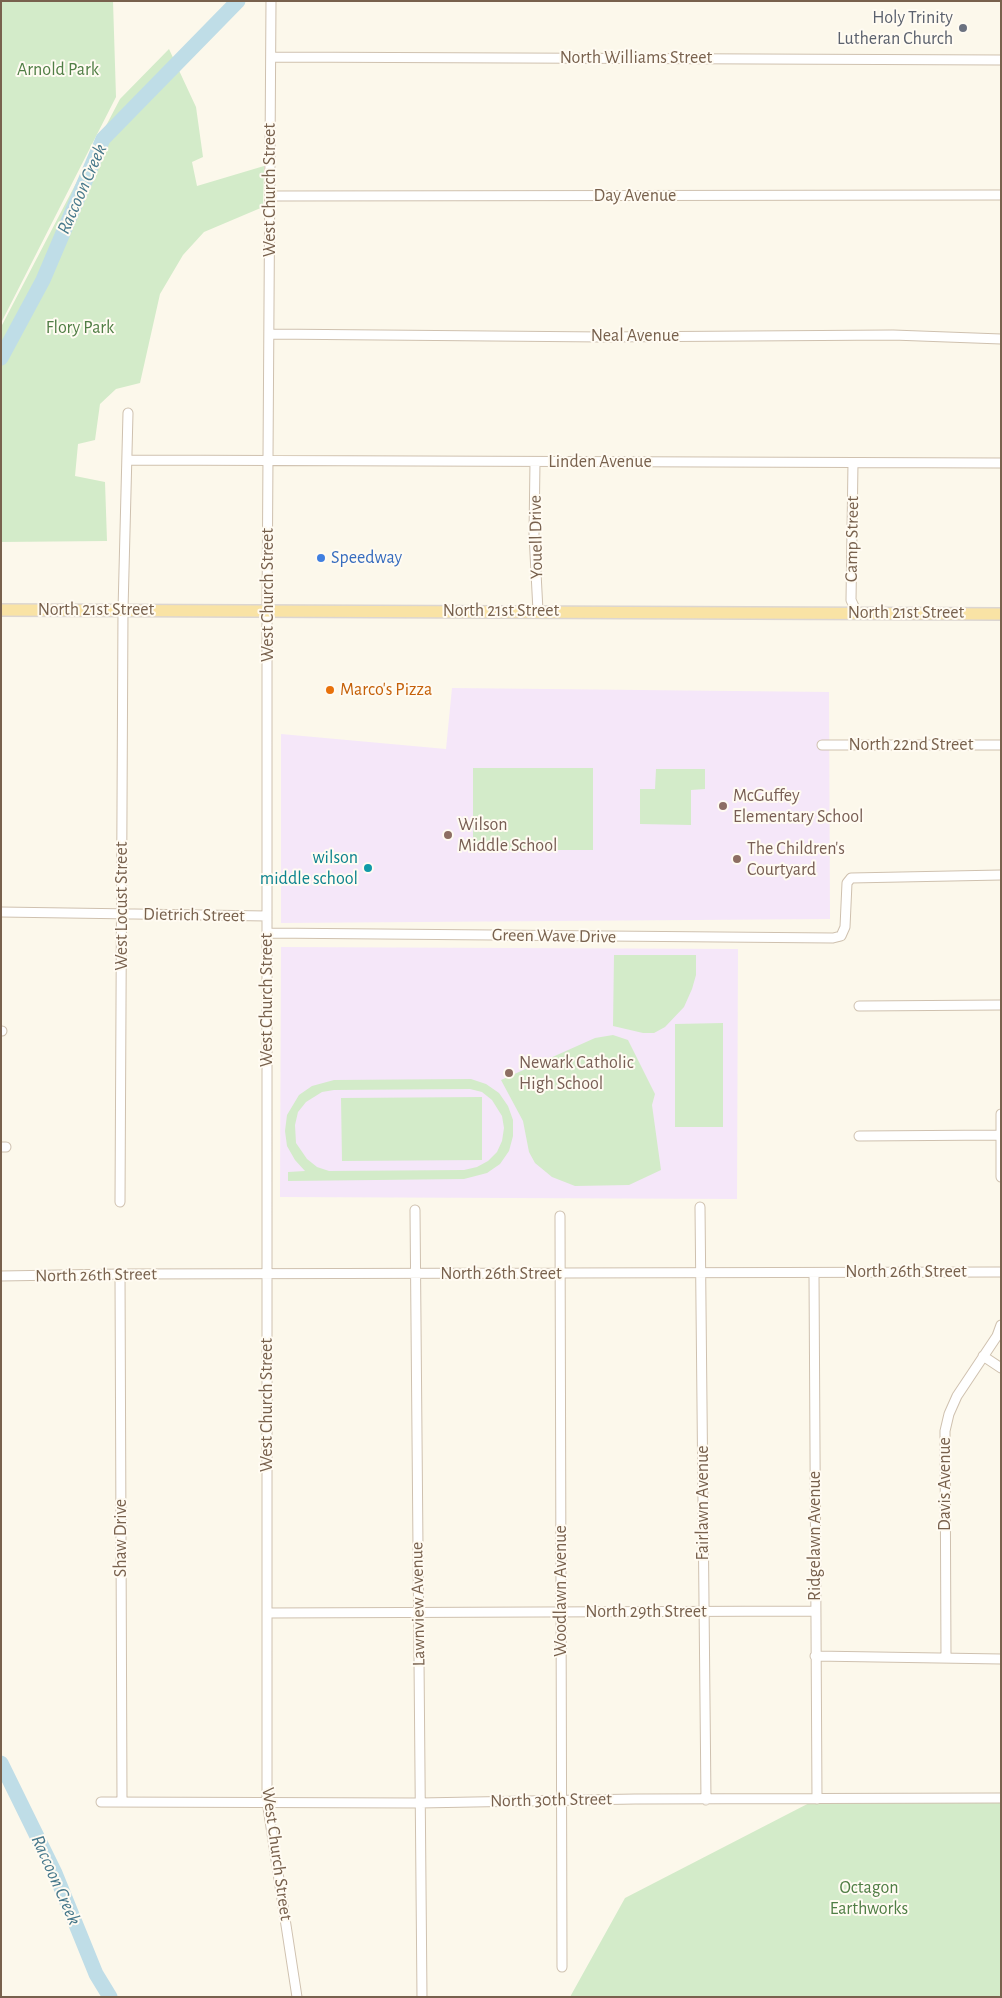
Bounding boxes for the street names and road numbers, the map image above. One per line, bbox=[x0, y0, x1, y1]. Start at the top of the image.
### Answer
street label: North Williams Street bbox=[560, 47, 712, 69]
street label: West Church Street bbox=[259, 123, 281, 257]
street label: Day Avenue bbox=[594, 185, 676, 207]
street label: Neal Avenue bbox=[591, 325, 679, 347]
street label: Linden Avenue bbox=[548, 451, 652, 473]
street label: Youell Drive bbox=[524, 495, 548, 579]
street label: Camp Street bbox=[840, 496, 864, 582]
street label: West Church Street bbox=[257, 528, 279, 662]
street label: North 21st Street bbox=[38, 599, 154, 621]
street label: North 21st Street bbox=[443, 600, 559, 622]
street label: North 21st Street bbox=[848, 602, 964, 624]
street label: North 22nd Street bbox=[849, 734, 973, 756]
street label: West Locust Street bbox=[111, 842, 133, 970]
street label: Dietrich Street bbox=[143, 903, 245, 927]
street label: Green Wave Drive bbox=[492, 924, 616, 948]
street label: West Church Street bbox=[256, 933, 278, 1067]
street label: North 26th Street bbox=[845, 1261, 967, 1283]
street label: North 26th Street bbox=[35, 1263, 157, 1287]
street label: North 26th Street bbox=[440, 1263, 562, 1285]
street label: West Church Street bbox=[256, 1338, 278, 1472]
street label: Davis Avenue bbox=[934, 1437, 956, 1531]
street label: Fairlawn Avenue bbox=[692, 1445, 714, 1561]
street label: Ridgelawn Avenue bbox=[804, 1471, 826, 1601]
street label: Shaw Drive bbox=[110, 1499, 132, 1577]
street label: Woodlawn Avenue bbox=[550, 1525, 572, 1657]
street label: Lawnview Avenue bbox=[406, 1542, 430, 1666]
street label: North 29th Street bbox=[585, 1601, 707, 1623]
street label: West Church Street bbox=[257, 1786, 297, 1922]
street label: North 30th Street bbox=[490, 1788, 612, 1812]

